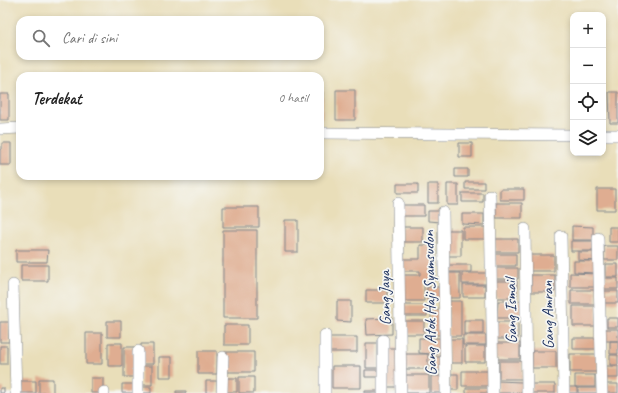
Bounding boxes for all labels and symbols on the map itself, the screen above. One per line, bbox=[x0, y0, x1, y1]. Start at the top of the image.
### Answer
street label: Gang Atok Haji Syamsudon bbox=[419, 230, 441, 376]
street label: Gang Jaya bbox=[374, 269, 395, 326]
street label: Gang Ismail bbox=[500, 275, 522, 344]
street label: Gang Amran bbox=[537, 280, 559, 349]

